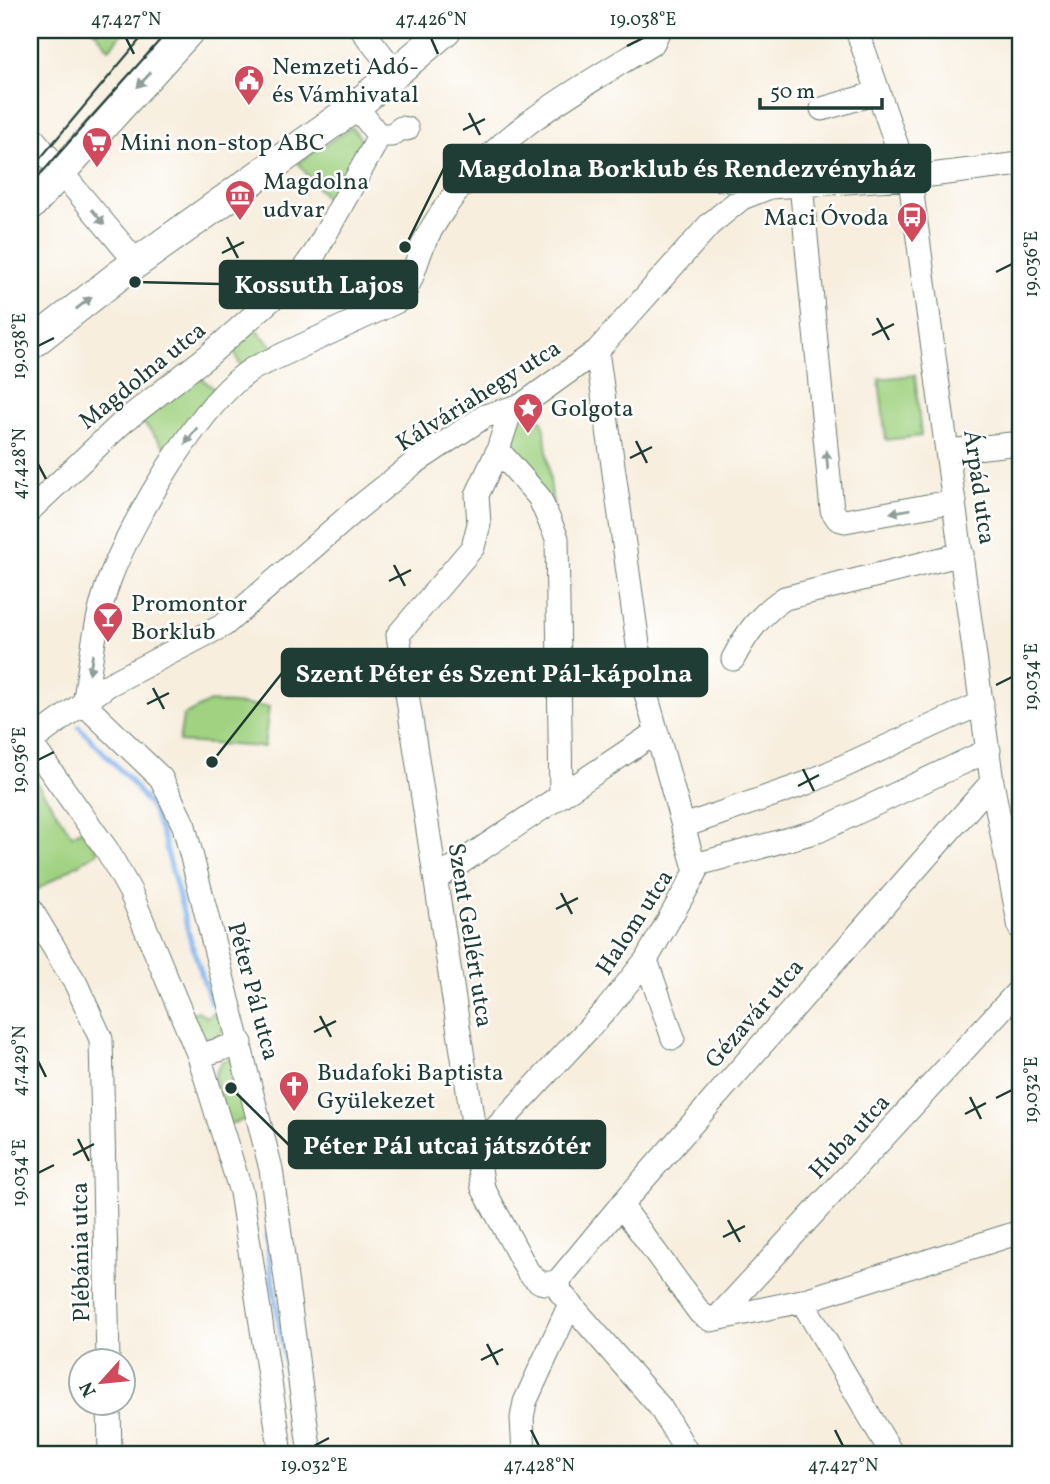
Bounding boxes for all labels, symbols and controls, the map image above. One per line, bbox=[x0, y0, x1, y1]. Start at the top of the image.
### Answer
text: 47.427°N bbox=[91, 8, 161, 33]
text: 47.426°N bbox=[395, 8, 467, 33]
text: 19.038°E bbox=[610, 8, 677, 33]
place label: Nemzeti Adó- és Vámhivatal bbox=[272, 51, 419, 113]
public building icon: Nemzeti Adó- és Vámhivatal bbox=[232, 63, 266, 107]
scale bar bbox=[760, 66, 882, 110]
one-way arrow bbox=[136, 71, 152, 88]
text: 50 m bbox=[770, 78, 815, 107]
supermarket icon: Mini non-stop ABC bbox=[80, 125, 114, 169]
place label: Mini non-stop ABC bbox=[120, 127, 325, 161]
callout: Magdolna Borklub és Rendezvényház bbox=[444, 145, 930, 192]
text: Magdolna Borklub és Rendezvényház bbox=[458, 152, 916, 188]
place label: Magdolna udvar bbox=[263, 166, 369, 228]
museum icon: Magdolna udvar bbox=[223, 178, 257, 222]
bus stop icon: Maci Óvoda bbox=[895, 200, 929, 244]
place label: Maci Óvoda bbox=[764, 202, 889, 236]
one-way arrow bbox=[90, 208, 106, 226]
text: 19.036°E bbox=[1020, 230, 1045, 297]
callout: Kossuth Lajos bbox=[220, 261, 417, 308]
text: Kossuth Lajos bbox=[234, 268, 404, 304]
one-way arrow bbox=[74, 295, 92, 310]
text: 19.038°E bbox=[8, 312, 33, 379]
street label: Magdolna utca bbox=[72, 314, 214, 439]
street label: Kálváriahegy utca bbox=[390, 332, 568, 461]
place icon: Golgota bbox=[511, 391, 545, 435]
place label: Golgota bbox=[551, 393, 634, 427]
one-way arrow bbox=[184, 427, 198, 446]
text: 47.428°N bbox=[8, 428, 33, 500]
street label: Árpád utca bbox=[953, 428, 1003, 547]
one-way arrow bbox=[821, 449, 832, 471]
one-way arrow bbox=[889, 505, 911, 516]
place label: Promontor Borklub bbox=[131, 588, 247, 650]
bar icon: Promontor Borklub bbox=[91, 600, 125, 644]
text: 19.034°E bbox=[1020, 643, 1045, 711]
callout: Szent Péter és Szent Pál-kápolna bbox=[282, 649, 707, 696]
one-way arrow bbox=[85, 653, 96, 675]
text: Szent Péter és Szent Pál-kápolna bbox=[296, 657, 692, 693]
text: 19.036°E bbox=[8, 726, 33, 793]
street label: Szent Gellért utca bbox=[438, 841, 500, 1030]
street label: Halom utca bbox=[589, 863, 683, 983]
street label: Péter Pál utca bbox=[217, 919, 287, 1064]
street label: Gézavár utca bbox=[698, 952, 813, 1077]
text: 47.429°N bbox=[8, 1025, 33, 1097]
text: 19.032°E bbox=[1020, 1056, 1045, 1124]
place label: Budafoki Baptista Gyülekezet bbox=[317, 1057, 504, 1119]
church icon: Budafoki Baptista Gyülekezet bbox=[277, 1069, 311, 1113]
street label: Huba utca bbox=[802, 1087, 899, 1188]
callout: Péter Pál utcai játszótér bbox=[289, 1121, 605, 1168]
text: Péter Pál utcai játszótér bbox=[303, 1129, 591, 1165]
text: 19.034°E bbox=[8, 1139, 33, 1207]
street label: Plébánia utca bbox=[64, 1182, 100, 1322]
north arrow bbox=[66, 1348, 136, 1418]
text: N bbox=[74, 1377, 103, 1401]
text: 19.032°E bbox=[280, 1454, 348, 1479]
text: 47.428°N bbox=[503, 1454, 575, 1479]
text: 47.427°N bbox=[808, 1454, 878, 1479]

